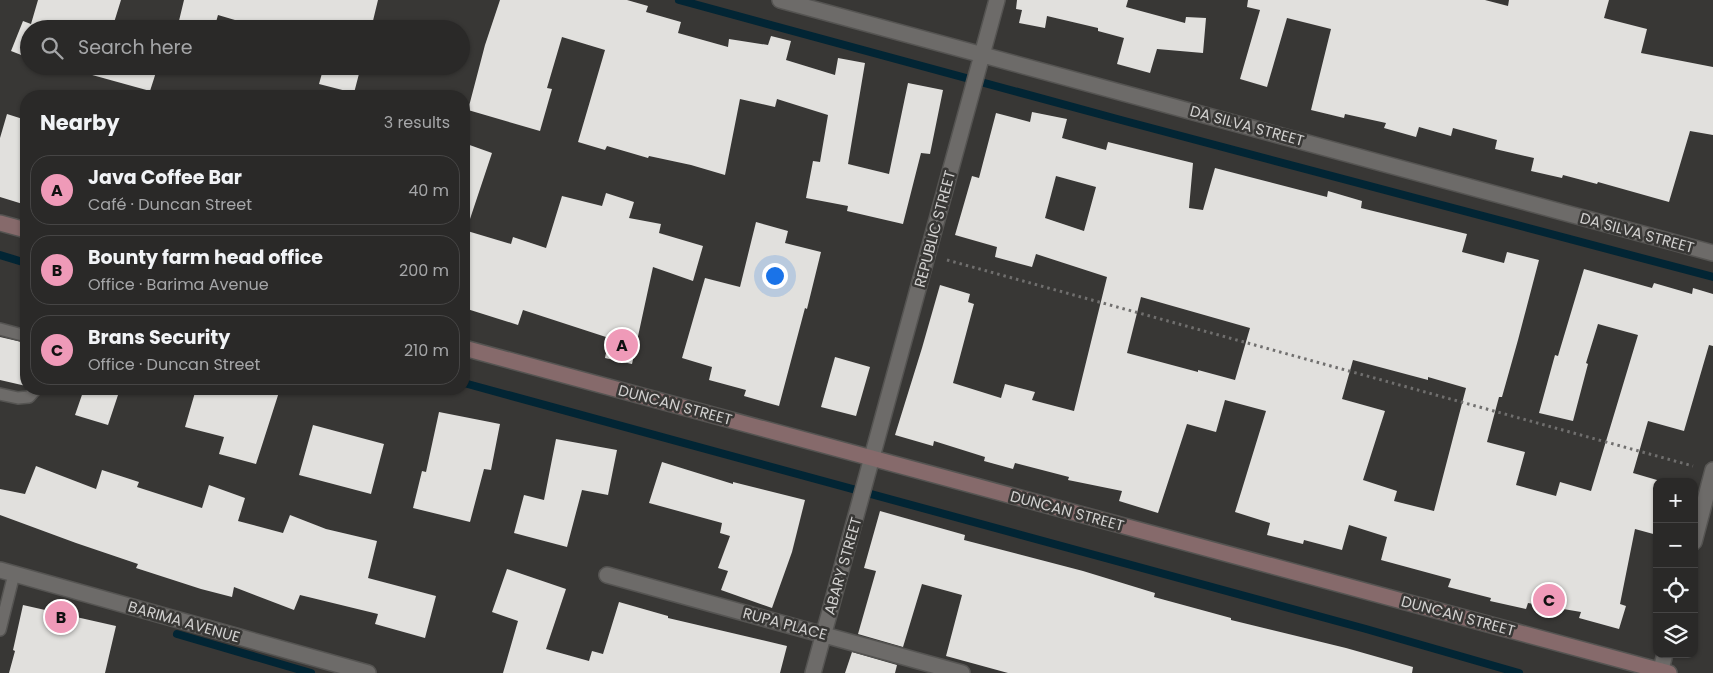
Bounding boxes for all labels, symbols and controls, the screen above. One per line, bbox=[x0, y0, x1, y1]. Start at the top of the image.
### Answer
search box bbox=[20, 20, 470, 75]
icon: search bbox=[38, 34, 66, 62]
text: Search here bbox=[78, 34, 192, 61]
street label: DA SILVA STREET bbox=[1188, 100, 1307, 151]
text: Nearby bbox=[40, 108, 120, 137]
text: 3 results bbox=[384, 111, 450, 134]
text: Java Coffee Bar bbox=[88, 164, 242, 191]
street label: REPUBLIC STREET bbox=[909, 168, 960, 290]
text: A bbox=[51, 179, 63, 202]
text: 40 m bbox=[408, 179, 449, 202]
text: Café · Duncan Street bbox=[88, 193, 252, 216]
street label: DA SILVA STREET bbox=[1578, 207, 1697, 258]
text: Bounty farm head office bbox=[88, 244, 323, 271]
text: B bbox=[52, 259, 62, 282]
text: 200 m bbox=[399, 259, 449, 282]
your location bbox=[762, 263, 788, 289]
text: Office · Barima Avenue bbox=[88, 273, 269, 296]
text: Brans Security bbox=[88, 324, 230, 351]
pin: A bbox=[606, 326, 638, 364]
text: C bbox=[51, 339, 63, 362]
text: 210 m bbox=[404, 339, 449, 362]
text: Office · Duncan Street bbox=[88, 353, 260, 376]
street label: DUNCAN STREET bbox=[616, 379, 734, 430]
map controls bbox=[1653, 478, 1698, 658]
button: + bbox=[1653, 478, 1698, 523]
street label: DUNCAN STREET bbox=[1008, 485, 1126, 536]
street label: ABARY STREET bbox=[819, 514, 867, 617]
button: − bbox=[1653, 523, 1698, 568]
button: locate bbox=[1653, 568, 1698, 613]
pin: C bbox=[1533, 581, 1565, 619]
street label: DUNCAN STREET bbox=[1399, 590, 1517, 641]
street label: BARIMA AVENUE bbox=[126, 596, 243, 648]
pin: B bbox=[45, 598, 77, 636]
street label: RUPA PLACE bbox=[741, 602, 830, 645]
button: layers bbox=[1653, 613, 1698, 658]

